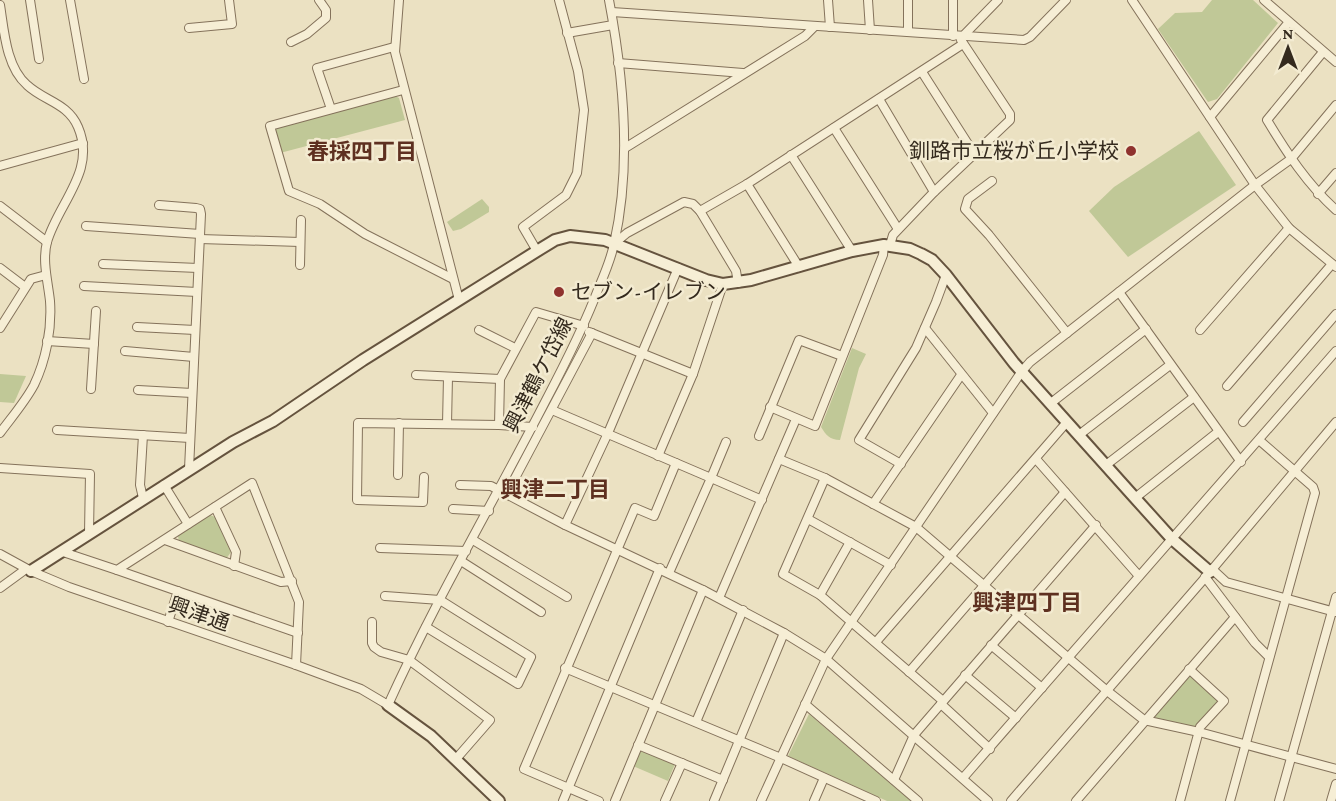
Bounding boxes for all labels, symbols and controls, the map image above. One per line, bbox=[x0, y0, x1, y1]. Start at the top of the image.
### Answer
north arrow bbox=[1258, 18, 1318, 78]
text: N bbox=[1283, 25, 1294, 42]
district label: 春採四丁目 bbox=[307, 139, 417, 164]
place label: 釧路市立桜が丘小学校 bbox=[909, 139, 1119, 163]
marker: 釧路市立桜が丘小学校 bbox=[1124, 144, 1138, 158]
place label: セブン-イレブン bbox=[571, 280, 726, 304]
marker: セブン-イレブン bbox=[552, 285, 566, 299]
street label: 興津鶴ケ岱線 bbox=[499, 313, 577, 437]
district label: 興津二丁目 bbox=[500, 477, 610, 502]
district label: 興津四丁目 bbox=[972, 590, 1082, 615]
street label: 興津通 bbox=[165, 592, 233, 636]

